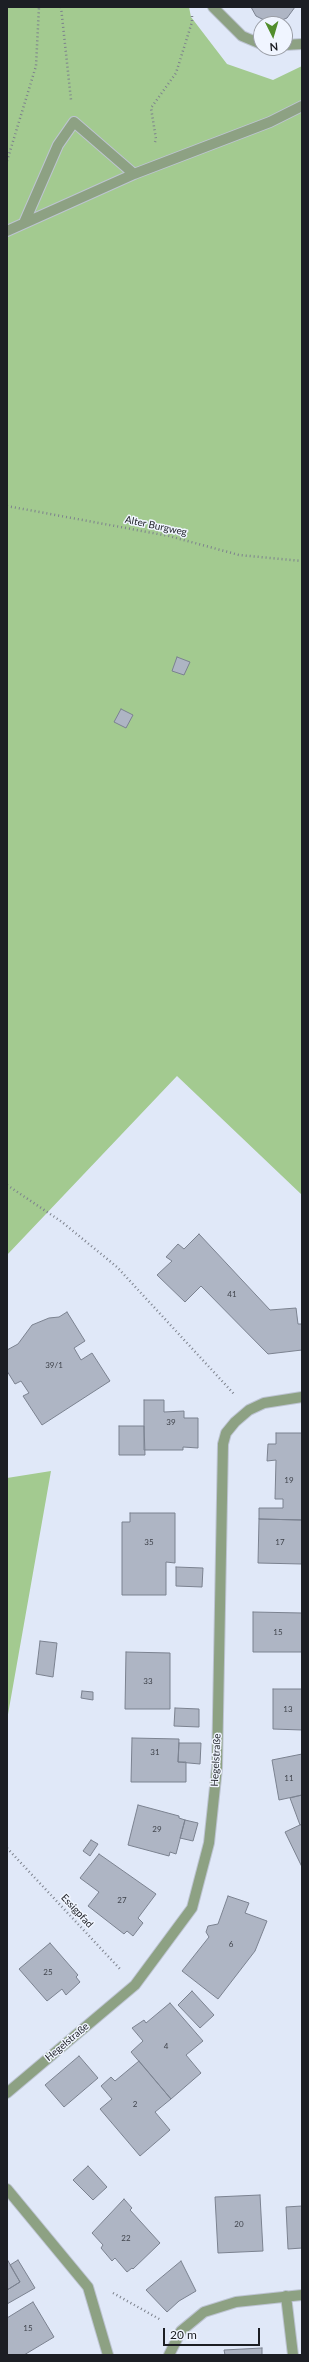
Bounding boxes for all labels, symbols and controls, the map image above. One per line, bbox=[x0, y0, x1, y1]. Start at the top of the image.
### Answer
north arrow bbox=[253, 16, 293, 56]
text: N bbox=[269, 41, 279, 54]
street label: Alter Burgweg bbox=[124, 514, 188, 538]
house number: 41 bbox=[227, 1289, 237, 1299]
house number: 39/1 bbox=[45, 1360, 63, 1370]
house number: 39 bbox=[166, 1417, 176, 1427]
house number: 19 bbox=[284, 1475, 294, 1485]
house number: 35 bbox=[144, 1537, 154, 1547]
house number: 17 bbox=[275, 1537, 285, 1547]
house number: 15 bbox=[273, 1627, 283, 1637]
house number: 33 bbox=[143, 1676, 153, 1686]
house number: 13 bbox=[283, 1704, 293, 1714]
street label: Hegelstraße bbox=[209, 1733, 223, 1787]
house number: 31 bbox=[150, 1747, 160, 1757]
house number: 11 bbox=[284, 1773, 294, 1783]
house number: 29 bbox=[152, 1824, 162, 1834]
street label: Essigpfad bbox=[58, 1892, 96, 1930]
house number: 27 bbox=[117, 1895, 127, 1905]
house number: 6 bbox=[229, 1939, 233, 1949]
house number: 25 bbox=[43, 1967, 53, 1977]
street label: Hegelstraße bbox=[43, 2020, 91, 2064]
house number: 4 bbox=[164, 2041, 168, 2051]
house number: 2 bbox=[133, 2099, 137, 2109]
house number: 20 bbox=[234, 2219, 244, 2229]
house number: 22 bbox=[121, 2233, 131, 2243]
scale bar bbox=[165, 2320, 262, 2346]
house number: 15 bbox=[23, 2323, 33, 2333]
text: 20 m bbox=[170, 2327, 197, 2342]

